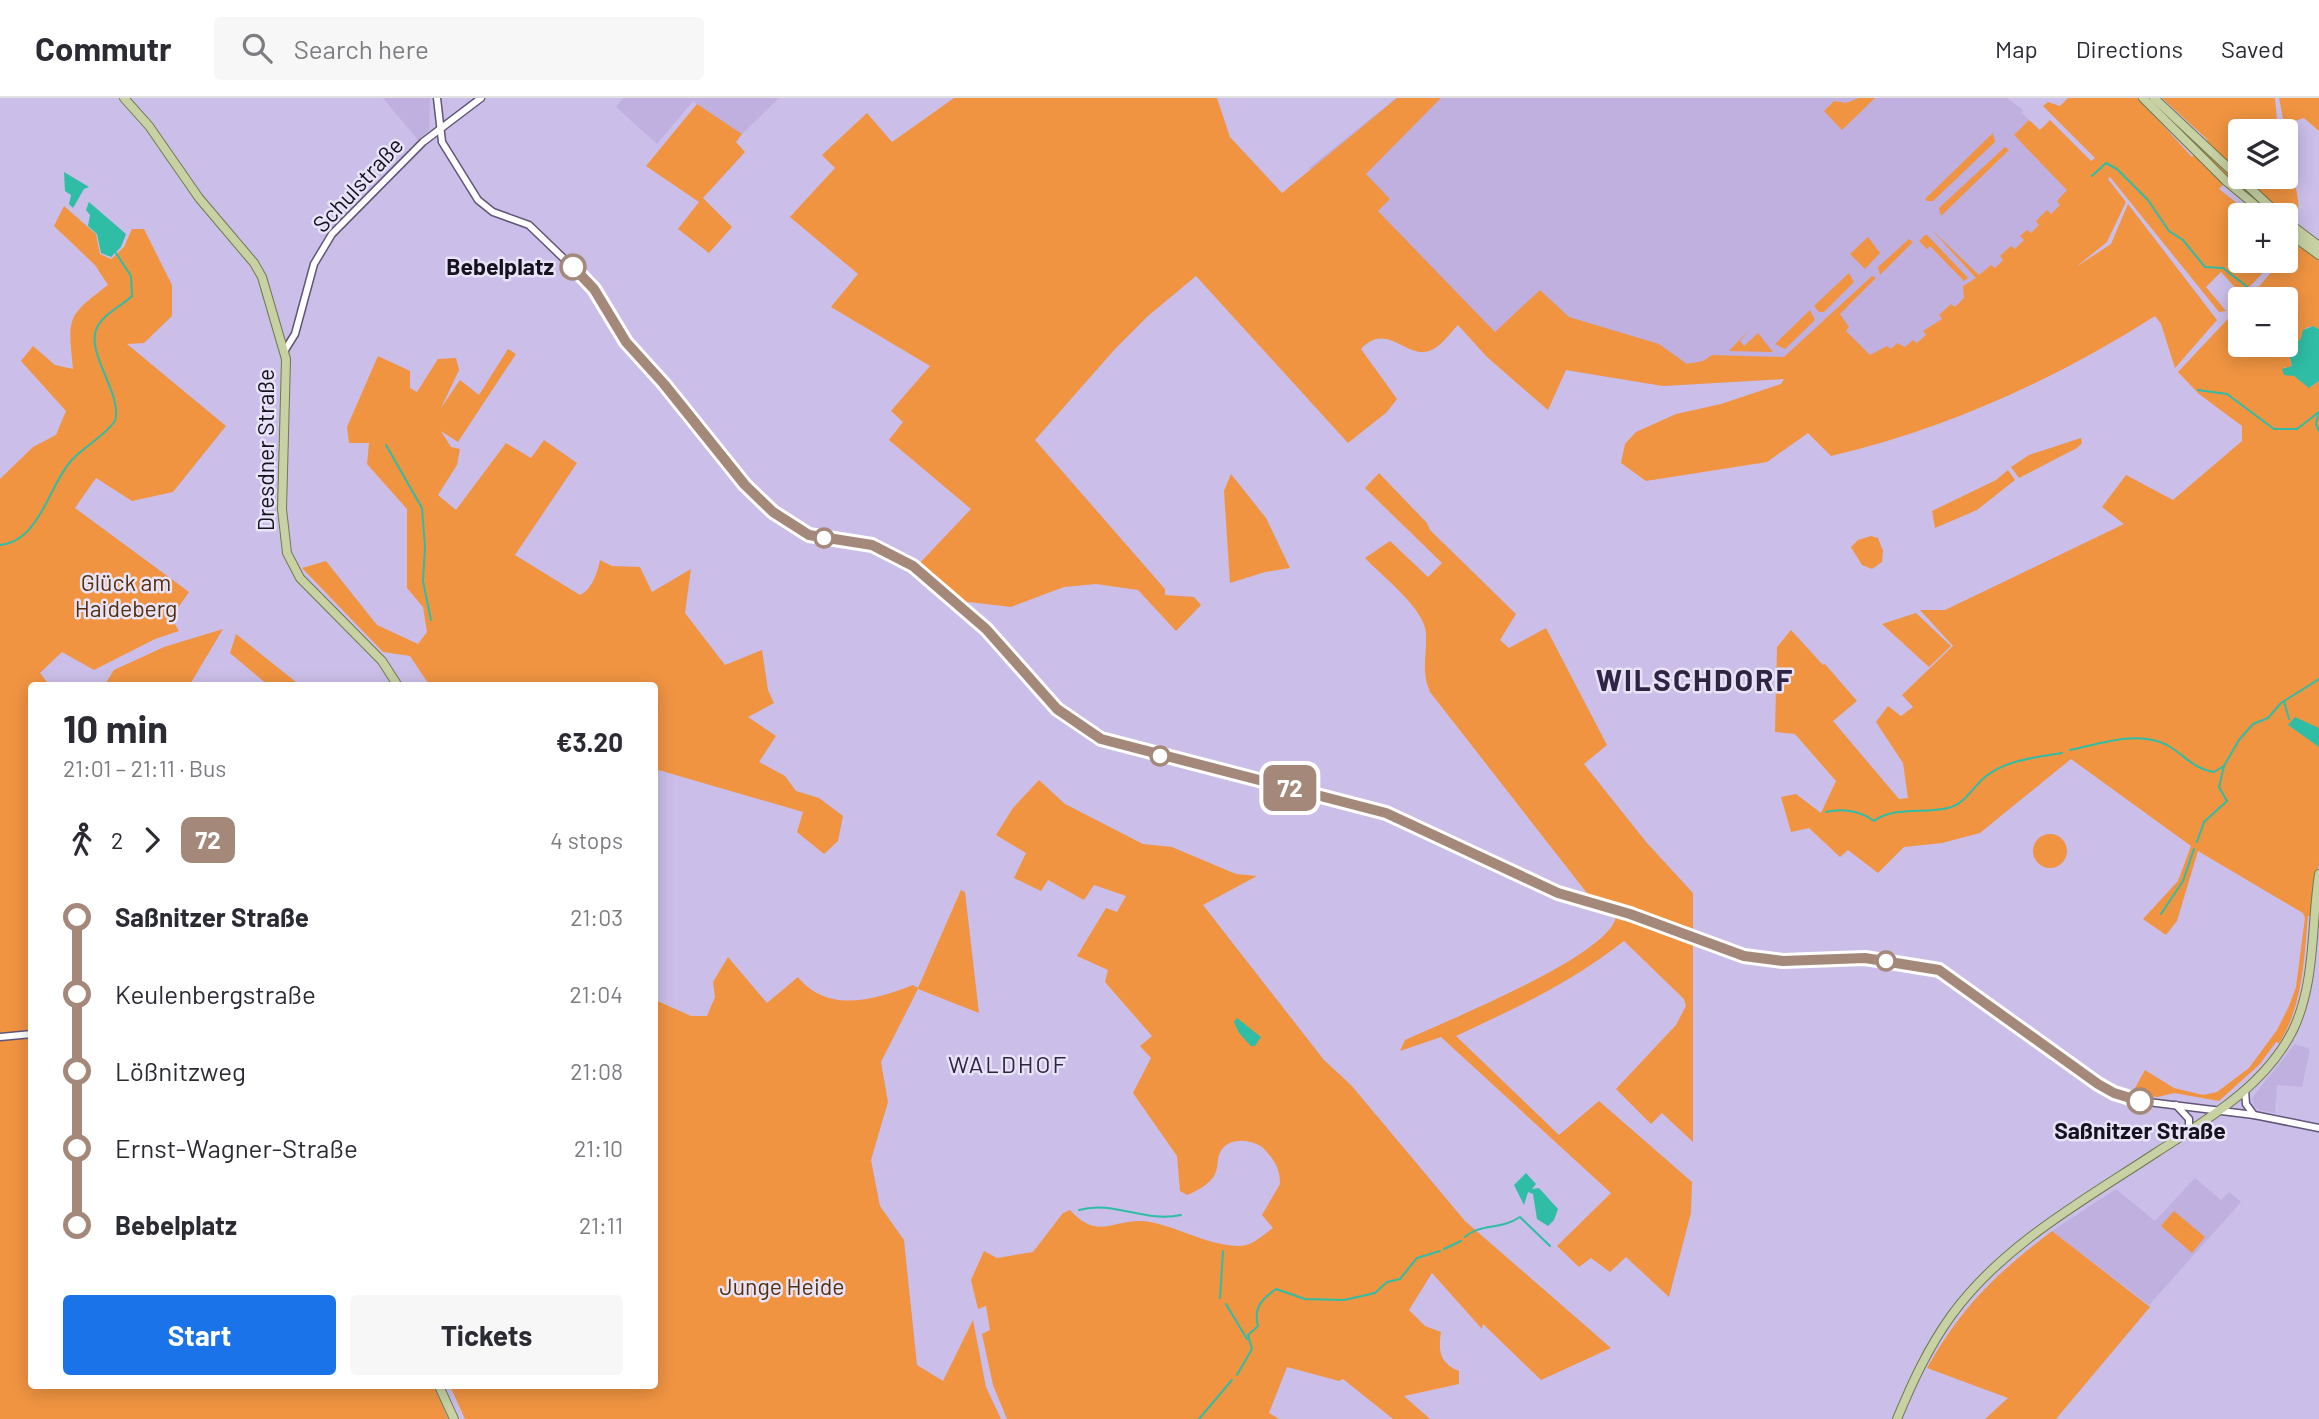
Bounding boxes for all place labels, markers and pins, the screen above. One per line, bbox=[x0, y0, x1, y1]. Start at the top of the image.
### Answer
place label: Bebelplatz bbox=[446, 252, 554, 280]
marker: Bebelplatz bbox=[560, 254, 586, 280]
unlabelled marker bbox=[814, 528, 834, 548]
unlabelled marker bbox=[1150, 746, 1170, 766]
unlabelled marker bbox=[1876, 951, 1896, 971]
marker: Saßnitzer Straße bbox=[2127, 1088, 2153, 1114]
place label: Saßnitzer Straße bbox=[2054, 1116, 2226, 1144]

